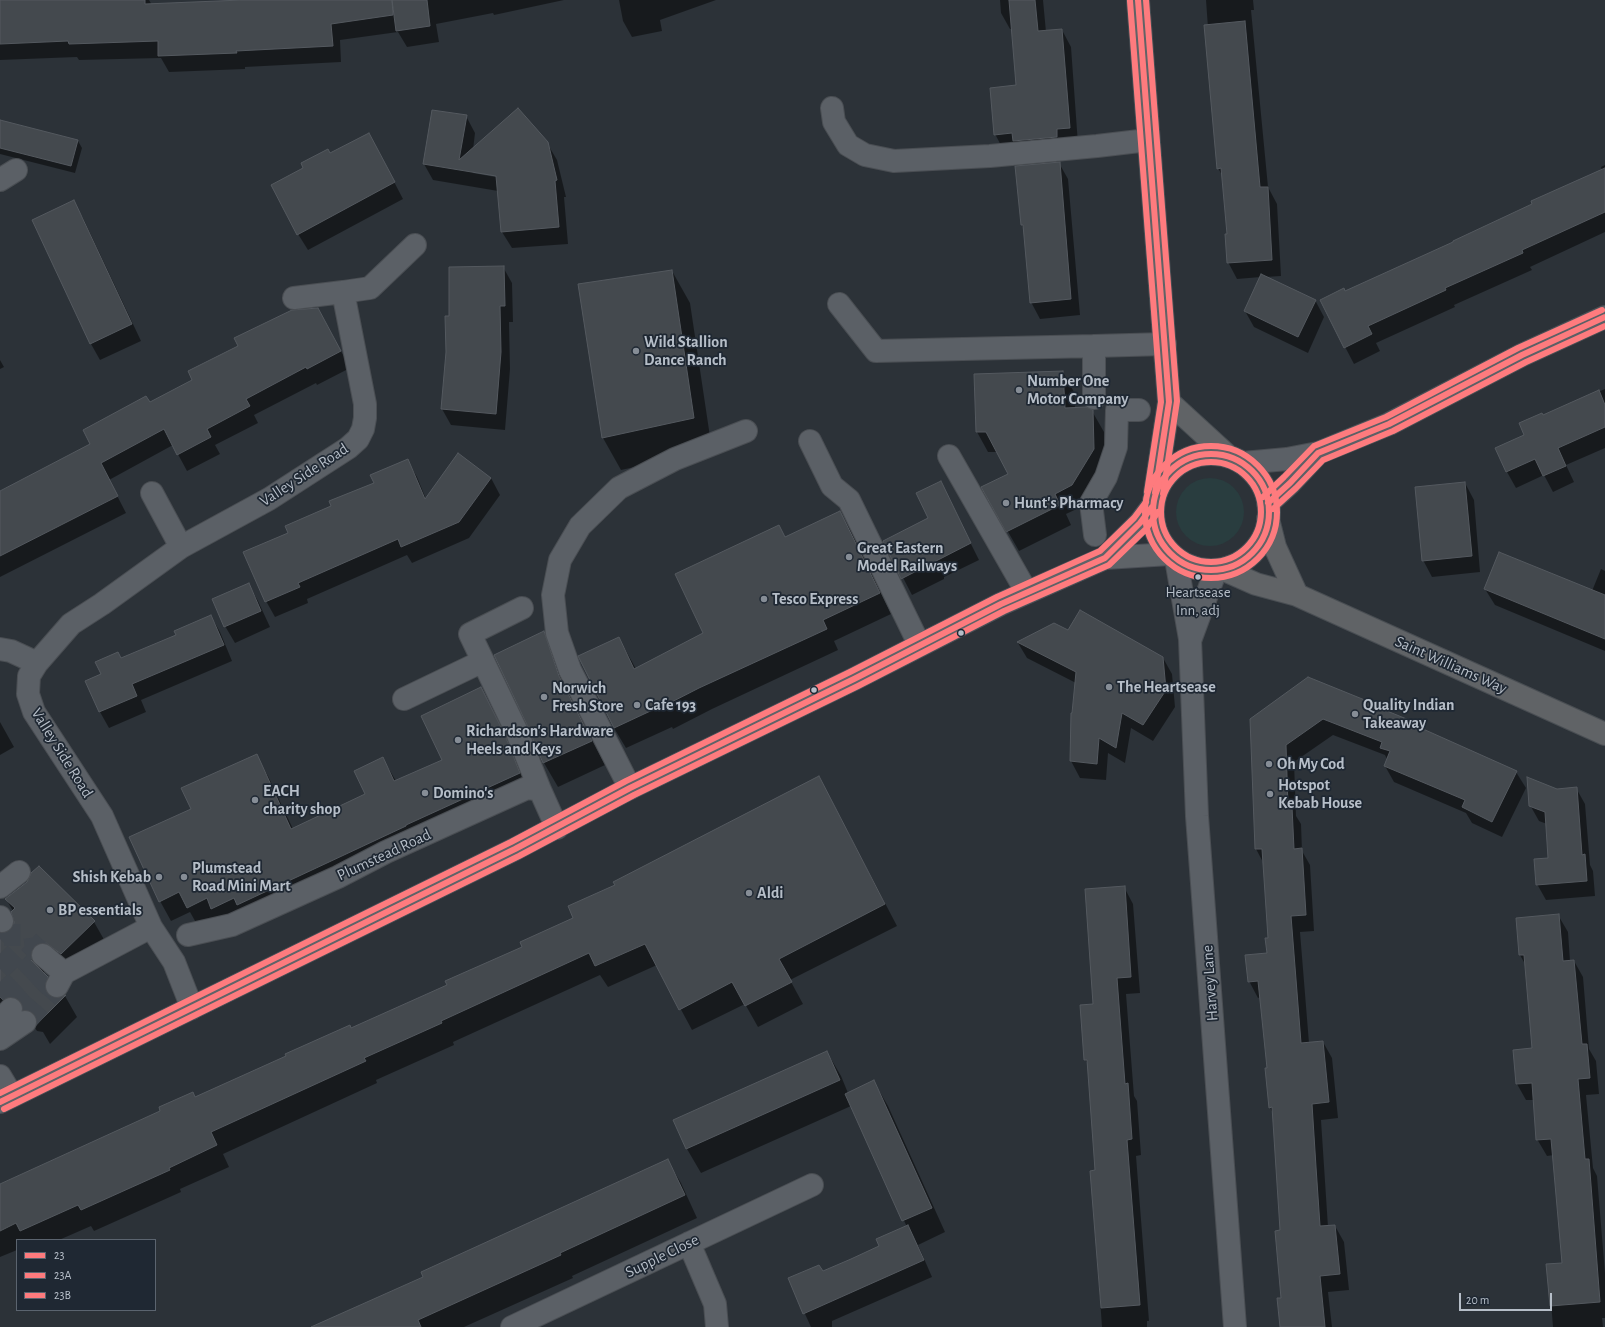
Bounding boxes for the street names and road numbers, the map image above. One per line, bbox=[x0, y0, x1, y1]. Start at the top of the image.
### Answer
street label: Valley Side Road bbox=[256, 439, 352, 511]
street label: Saint Williams Way bbox=[1392, 632, 1510, 698]
street label: Valley Side Road bbox=[27, 705, 97, 801]
street label: Plumstead Road bbox=[334, 825, 434, 885]
street label: Harvey Lane bbox=[1198, 944, 1222, 1022]
street label: Supple Close bbox=[622, 1230, 702, 1282]

